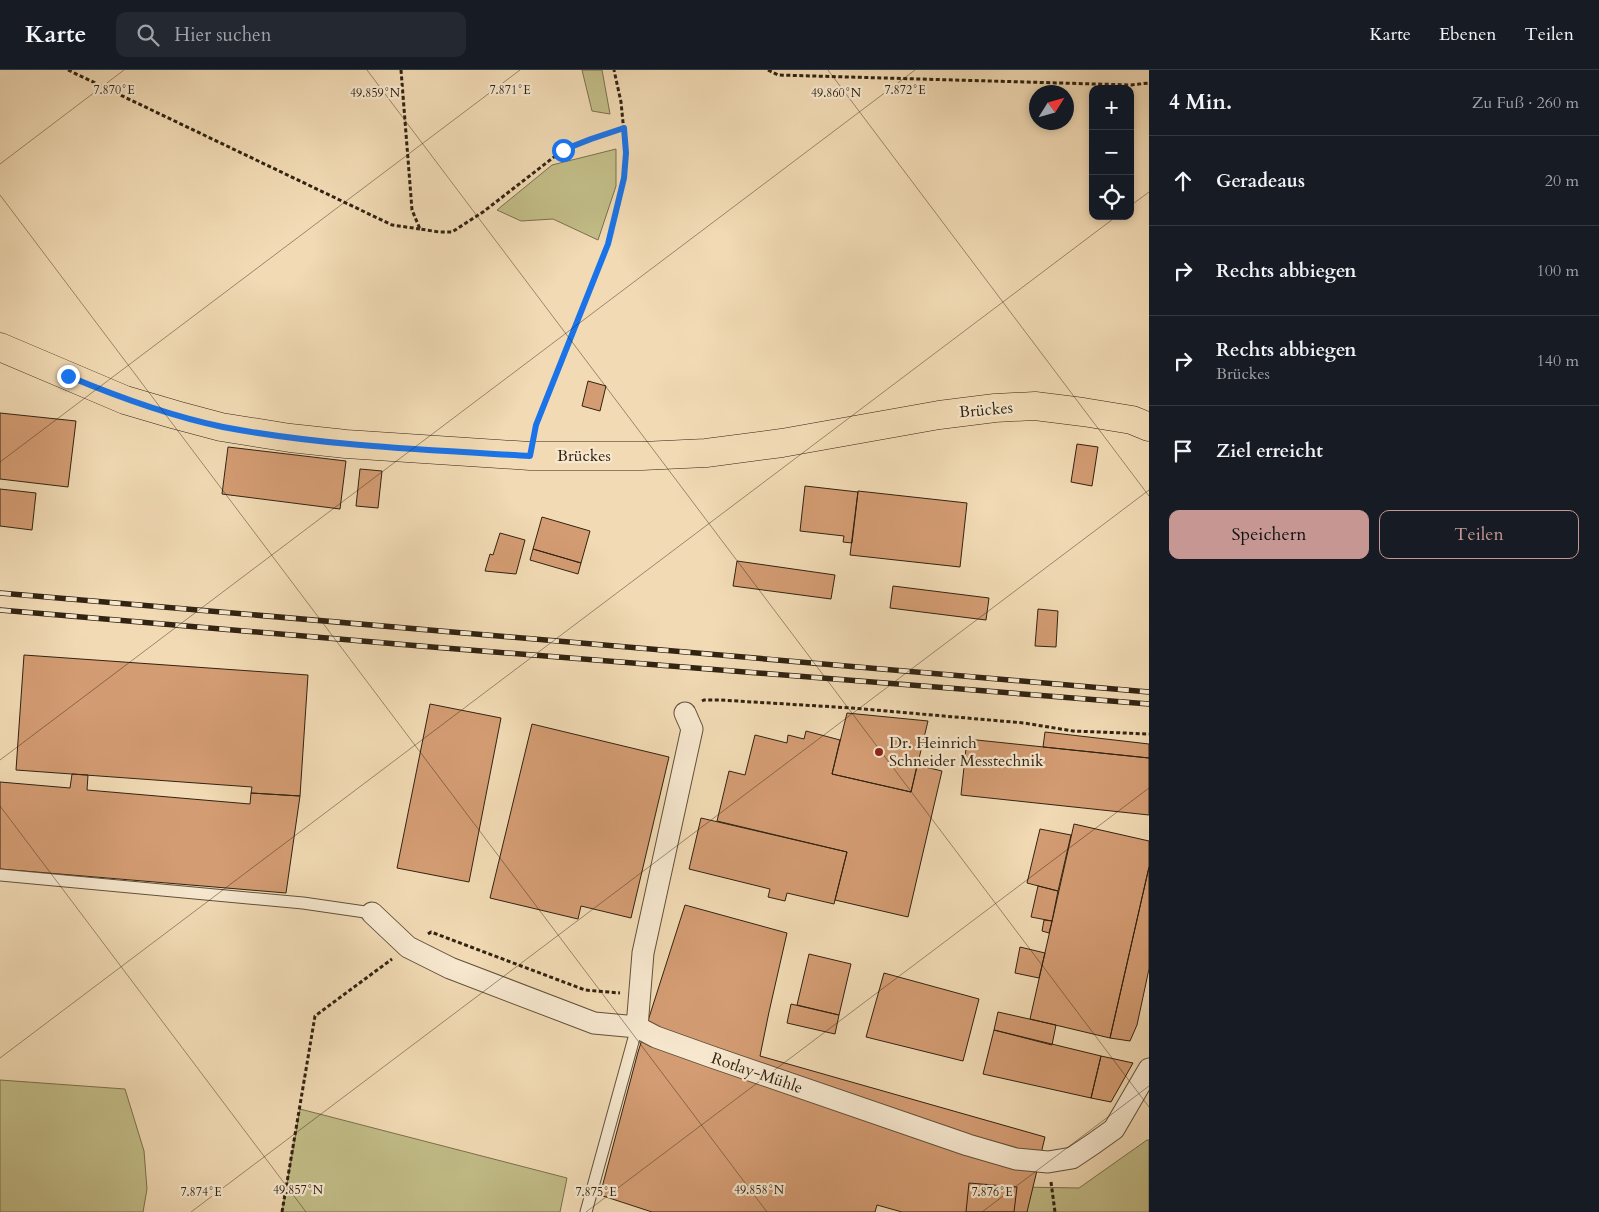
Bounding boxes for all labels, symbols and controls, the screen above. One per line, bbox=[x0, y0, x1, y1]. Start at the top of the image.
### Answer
search box bbox=[116, 12, 466, 57]
text: Karte bbox=[25, 18, 86, 51]
icon: search bbox=[134, 21, 162, 49]
text: Hier suchen bbox=[174, 22, 272, 48]
text: Karte bbox=[1369, 22, 1411, 47]
text: Ebenen bbox=[1439, 22, 1497, 47]
text: Teilen bbox=[1525, 22, 1574, 47]
text: 7.870°E bbox=[93, 82, 135, 98]
text: 7.871°E bbox=[489, 82, 531, 98]
text: 7.872°E bbox=[884, 82, 926, 98]
text: 49.859°N bbox=[350, 85, 401, 101]
text: 49.860°N bbox=[811, 85, 862, 101]
north arrow bbox=[1029, 85, 1074, 130]
map controls bbox=[1089, 85, 1134, 220]
button: + bbox=[1089, 85, 1134, 130]
text: 4 Min. bbox=[1169, 88, 1232, 117]
text: Zu Fuß · 260 m bbox=[1472, 92, 1579, 114]
button: − bbox=[1089, 130, 1134, 175]
route start bbox=[552, 139, 575, 162]
icon: ahead bbox=[1169, 167, 1197, 195]
text: Geradeaus bbox=[1216, 168, 1305, 194]
text: 20 m bbox=[1545, 170, 1579, 192]
button: locate bbox=[1089, 175, 1134, 220]
icon: right bbox=[1169, 257, 1197, 285]
text: Rechts abbiegen bbox=[1216, 258, 1357, 284]
text: 100 m bbox=[1537, 260, 1579, 282]
text: Rechts abbiegen bbox=[1216, 337, 1357, 363]
icon: right bbox=[1169, 347, 1197, 375]
text: 140 m bbox=[1537, 350, 1579, 372]
text: Brückes bbox=[1216, 363, 1270, 385]
route end bbox=[57, 365, 80, 388]
street label: Brückes bbox=[958, 397, 1014, 423]
icon: arrive bbox=[1169, 437, 1197, 465]
text: Ziel erreicht bbox=[1216, 438, 1323, 464]
street label: Brückes bbox=[557, 445, 611, 467]
button: Speichern bbox=[1169, 510, 1369, 559]
button: Teilen bbox=[1379, 510, 1579, 559]
place label: Dr. Heinrich Schneider Messtechnik bbox=[889, 732, 1044, 772]
marker: Dr. Heinrich Schneider Messtechnik bbox=[873, 746, 885, 758]
street label: Rotlay-Mühle bbox=[708, 1047, 806, 1099]
text: 49.857°N bbox=[273, 1182, 324, 1198]
text: 49.858°N bbox=[734, 1182, 785, 1198]
text: 7.874°E bbox=[180, 1184, 222, 1200]
text: 7.875°E bbox=[575, 1184, 617, 1200]
text: 7.876°E bbox=[971, 1184, 1013, 1200]

